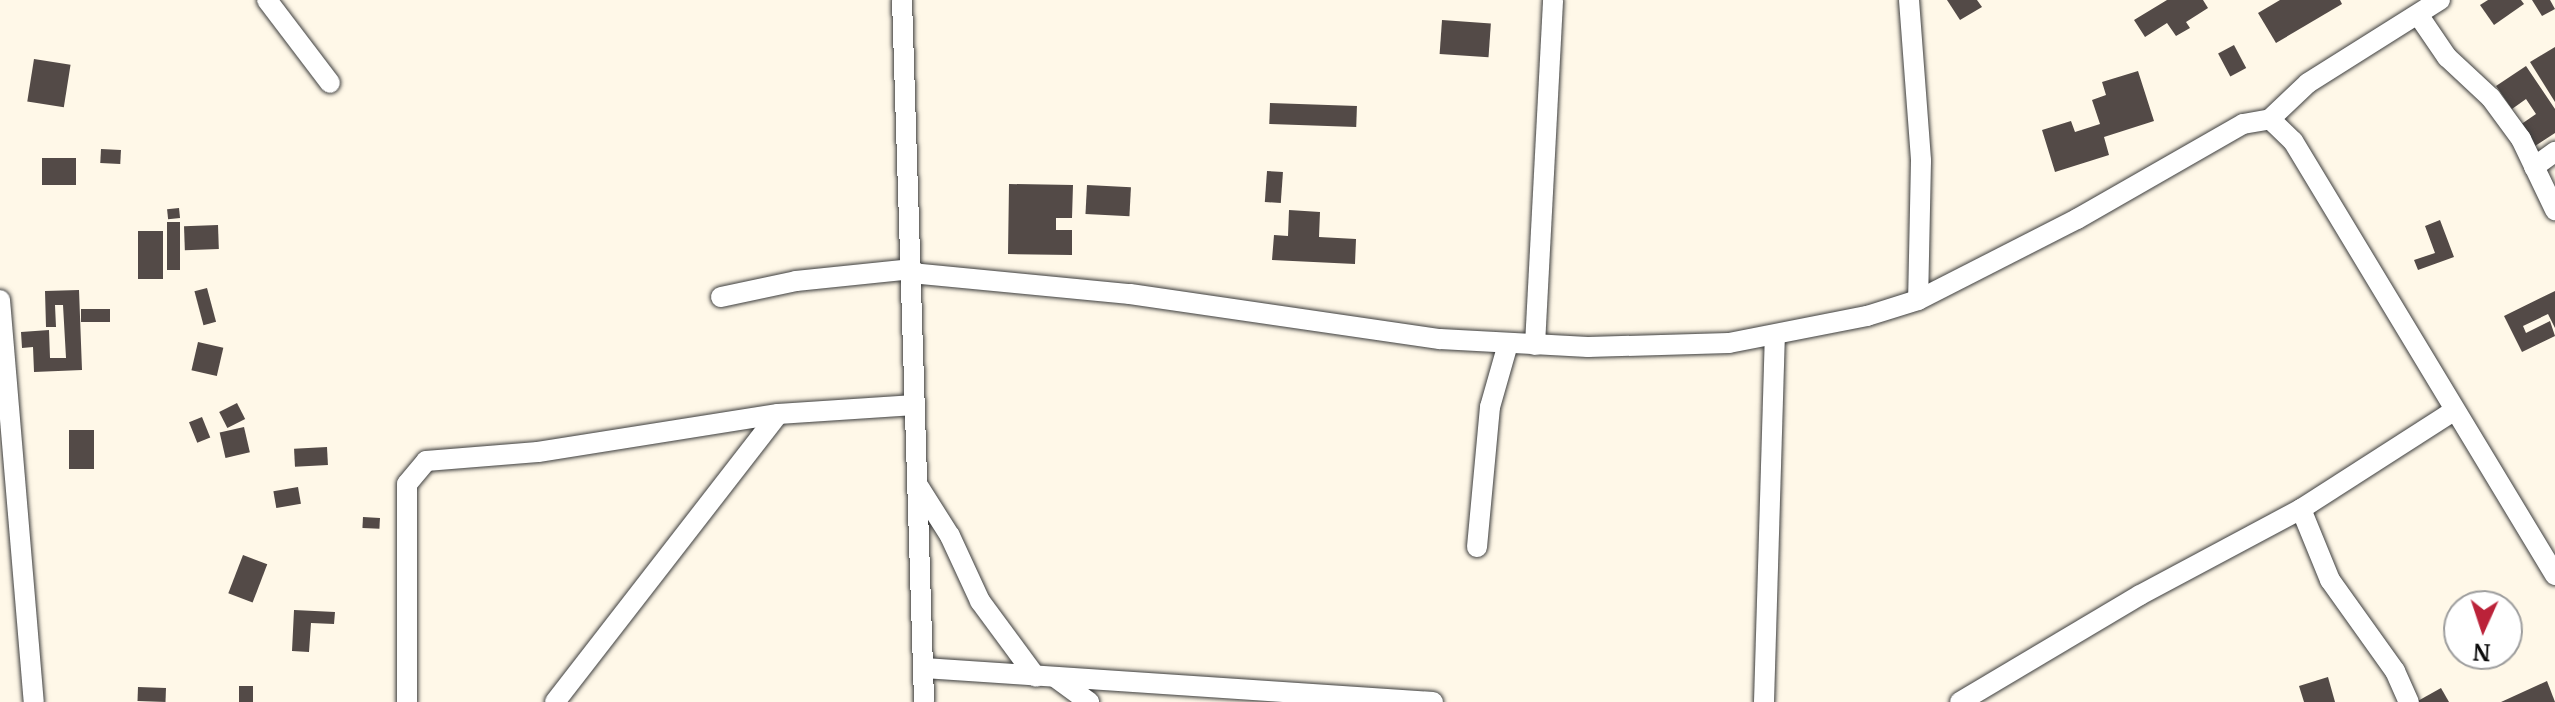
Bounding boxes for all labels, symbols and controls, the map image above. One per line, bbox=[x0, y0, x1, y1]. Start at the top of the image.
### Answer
north arrow bbox=[2443, 590, 2523, 670]
text: N bbox=[2472, 638, 2491, 666]

